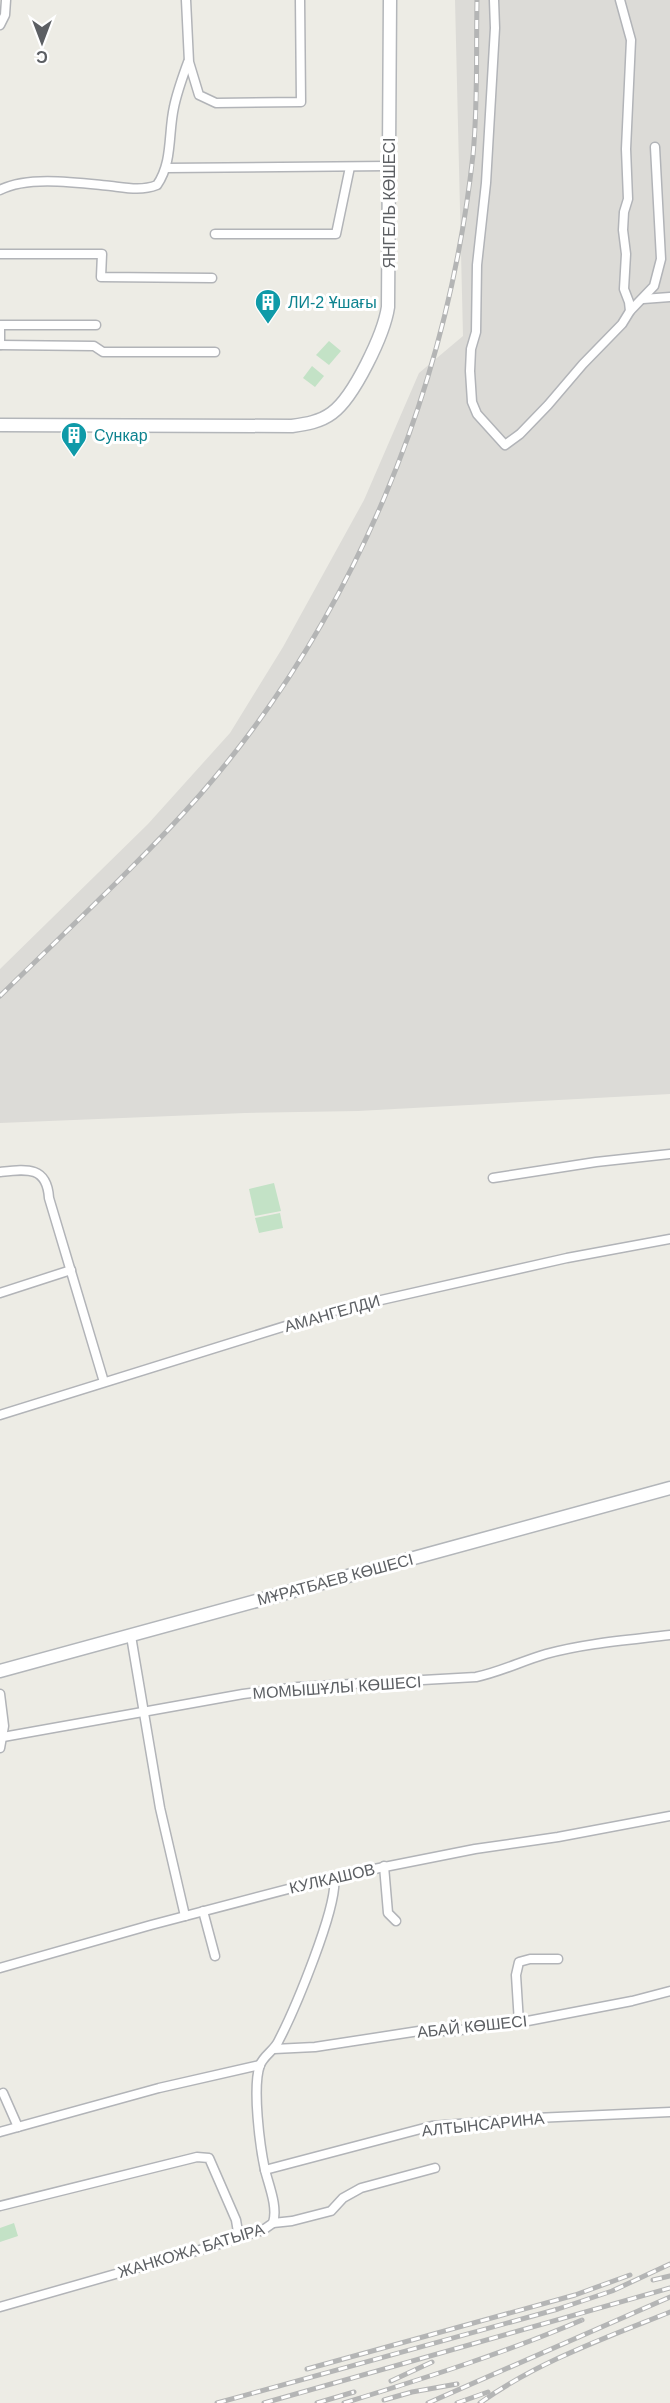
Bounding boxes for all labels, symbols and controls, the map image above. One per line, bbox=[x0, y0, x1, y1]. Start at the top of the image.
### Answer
north arrow bbox=[12, 12, 72, 72]
text: С bbox=[36, 48, 48, 65]
street label: ЯНГЕЛЬ КӨШЕСІ bbox=[381, 138, 398, 269]
building icon: ЛИ-2 Ұшағы bbox=[253, 287, 283, 325]
place label: ЛИ-2 Ұшағы bbox=[288, 294, 377, 311]
building icon: Сункар bbox=[59, 420, 89, 458]
place label: Сункар bbox=[94, 427, 148, 444]
street label: АМАНГЕЛДИ bbox=[282, 1292, 382, 1335]
street label: МҰРАТБАЕВ КӨШЕСІ bbox=[255, 1550, 415, 1608]
street label: МОМЫШҰЛЫ КӨШЕСІ bbox=[252, 1673, 422, 1702]
street label: КУЛКАШОВ bbox=[288, 1860, 377, 1897]
street label: АБАЙ КӨШЕСІ bbox=[416, 2011, 528, 2041]
street label: АЛТЫНСАРИНА bbox=[421, 2110, 546, 2139]
street label: ЖАНКОЖА БАТЫРА bbox=[116, 2220, 267, 2281]

